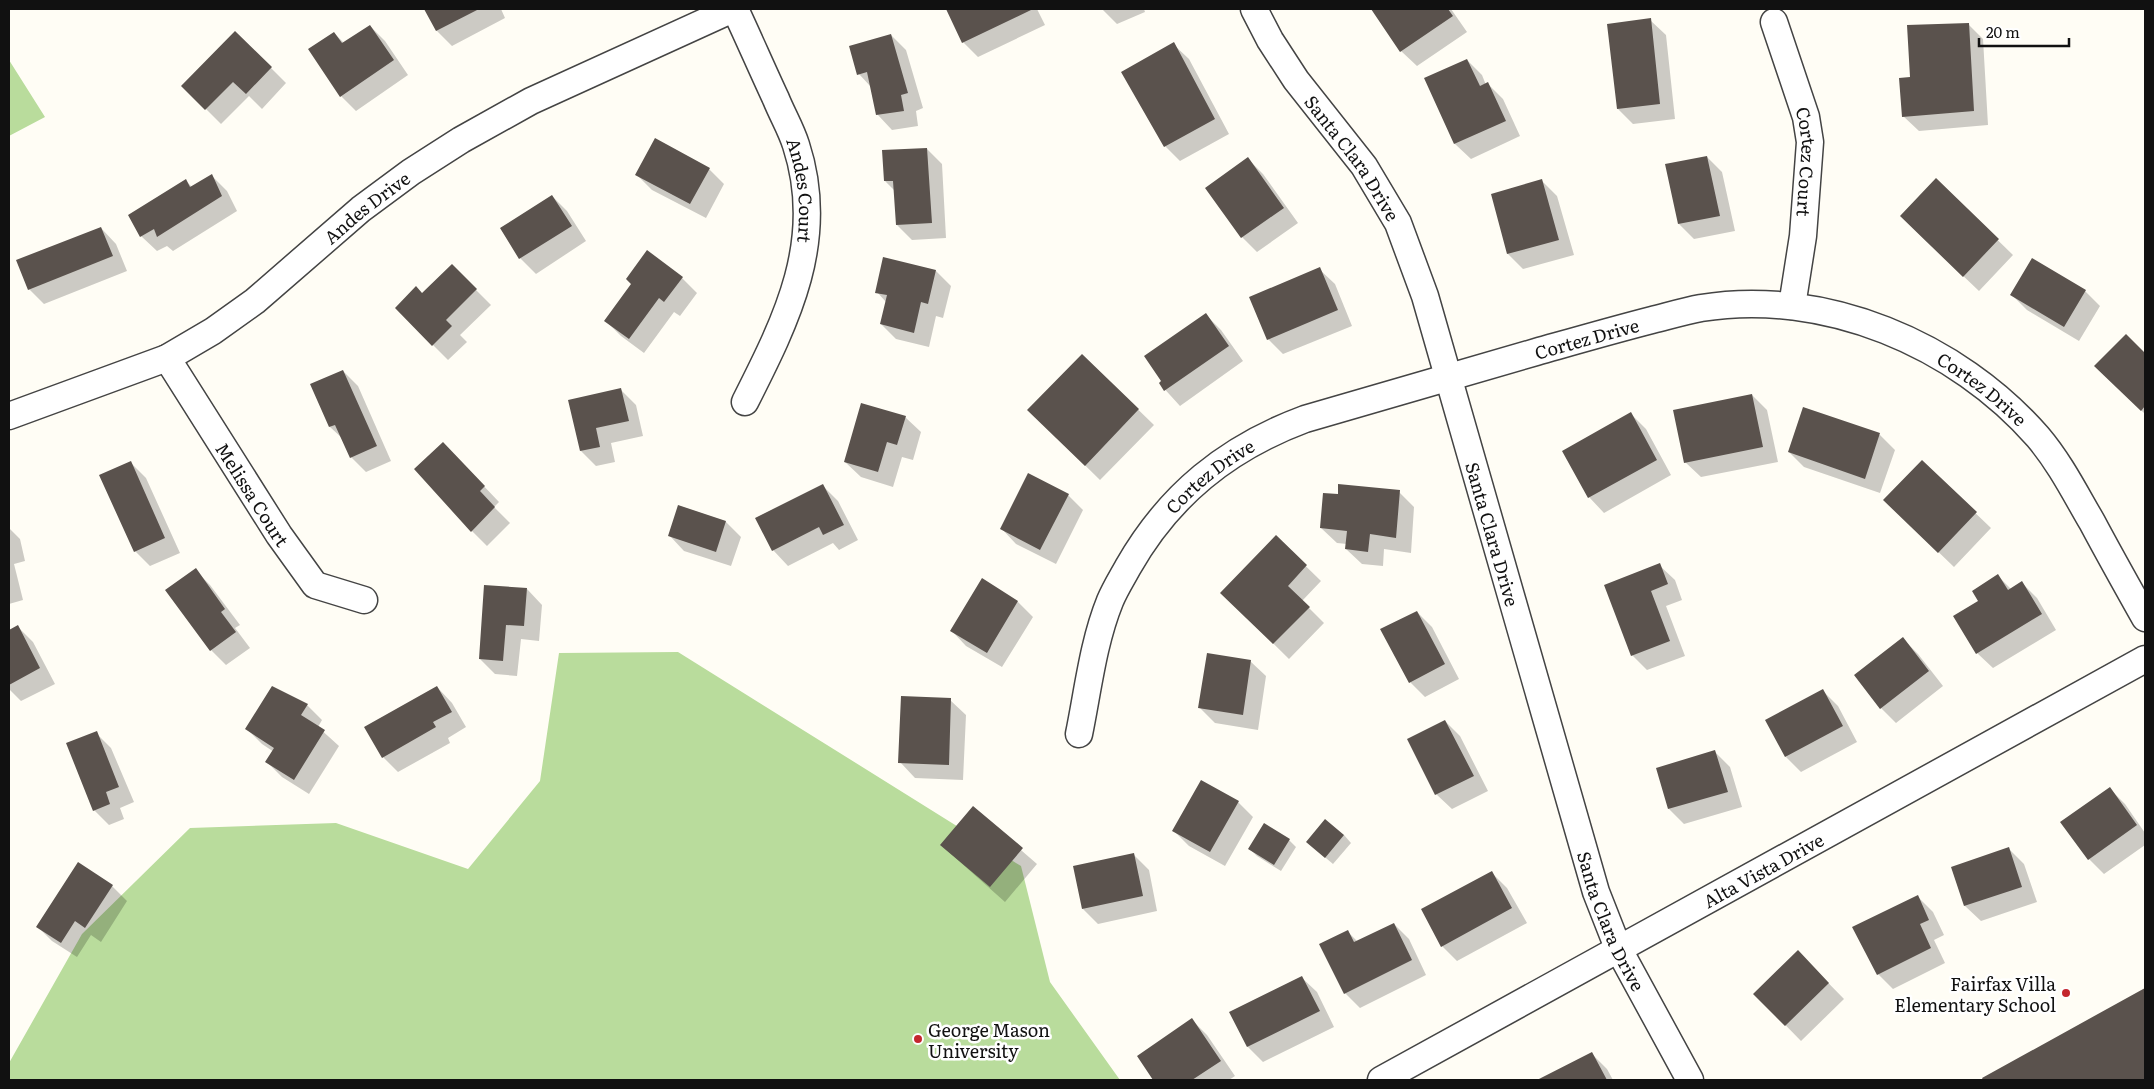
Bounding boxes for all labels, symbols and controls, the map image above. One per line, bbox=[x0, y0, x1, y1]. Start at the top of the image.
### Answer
scale bar bbox=[1979, 15, 2069, 47]
text: 20 m bbox=[1986, 20, 2020, 43]
street label: Santa Clara Drive bbox=[1299, 89, 1407, 226]
street label: Cortez Court bbox=[1790, 103, 1824, 218]
street label: Andes Court bbox=[781, 134, 821, 245]
street label: Andes Drive bbox=[317, 164, 415, 250]
street label: Cortez Drive bbox=[1531, 311, 1642, 365]
street label: Cortez Drive bbox=[1932, 345, 2034, 431]
street label: Cortez Drive bbox=[1158, 431, 1259, 519]
street label: Melissa Court bbox=[210, 437, 297, 552]
street label: Santa Clara Drive bbox=[1460, 459, 1527, 609]
street label: Alta Vista Drive bbox=[1698, 825, 1828, 914]
street label: Santa Clara Drive bbox=[1571, 848, 1652, 996]
place label: Fairfax Villa Elementary School bbox=[1894, 970, 2056, 1018]
marker: Fairfax Villa Elementary School bbox=[2060, 987, 2072, 999]
place label: George Mason University bbox=[928, 1016, 1050, 1064]
marker: George Mason University bbox=[912, 1033, 924, 1045]

